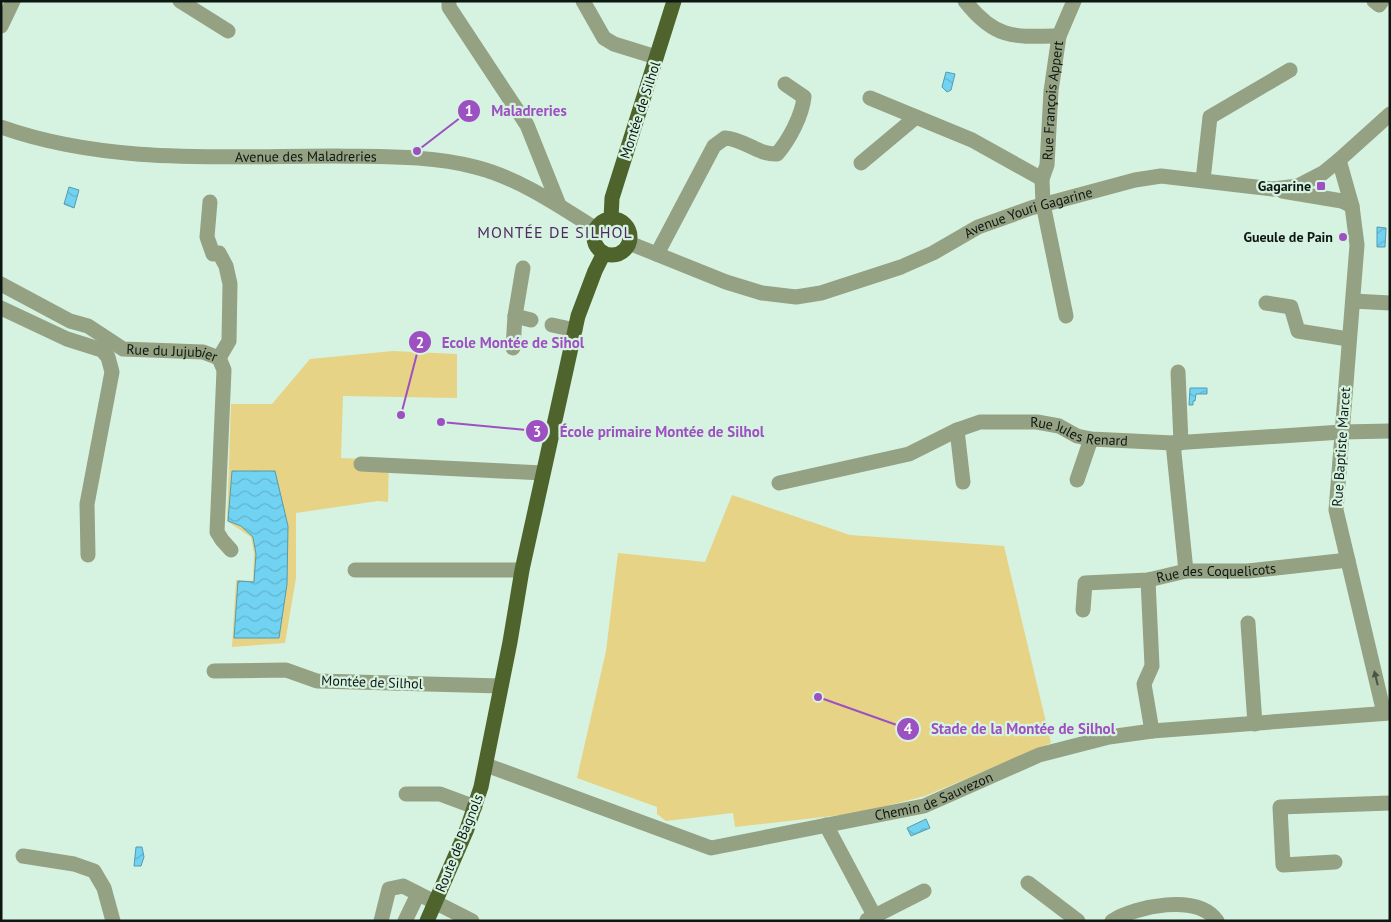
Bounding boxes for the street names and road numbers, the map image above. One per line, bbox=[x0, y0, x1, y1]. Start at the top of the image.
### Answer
street label: Rue François Appert bbox=[1038, 39, 1067, 161]
street label: Montée de Silhol bbox=[616, 59, 664, 161]
street label: Avenue des Maladreries bbox=[235, 147, 377, 166]
street label: Avenue Youri Gagarine bbox=[961, 183, 1094, 242]
street label: Rue du Jujubier bbox=[126, 340, 220, 366]
street label: Rue Baptiste Marcet bbox=[1328, 386, 1354, 507]
street label: Rue Jules Renard bbox=[1030, 413, 1128, 450]
street label: Rue des Coquelicots bbox=[1154, 559, 1277, 587]
street label: Montée de Silhol bbox=[321, 671, 423, 693]
street label: Chemin de Sauvezon bbox=[873, 768, 996, 825]
street label: Route de Bagnols bbox=[431, 791, 487, 895]

